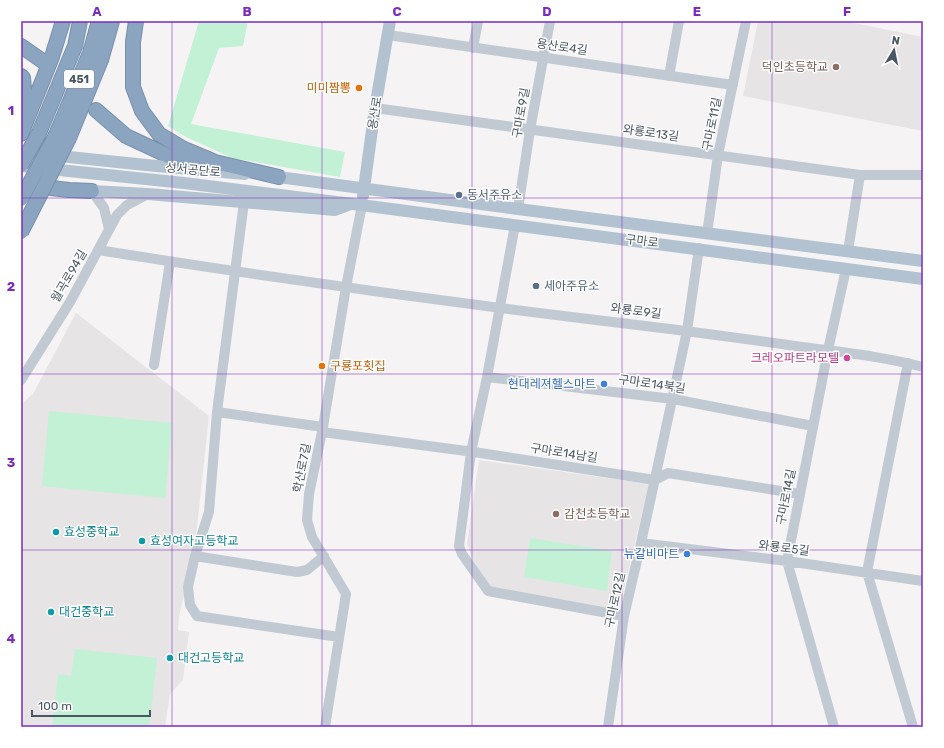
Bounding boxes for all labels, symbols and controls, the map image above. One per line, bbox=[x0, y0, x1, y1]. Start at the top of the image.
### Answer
text: A bbox=[92, 4, 102, 19]
text: B bbox=[242, 4, 252, 19]
text: C bbox=[392, 4, 402, 19]
text: D bbox=[542, 4, 552, 19]
text: E bbox=[693, 4, 701, 19]
text: F bbox=[843, 4, 851, 19]
north arrow bbox=[874, 30, 914, 70]
text: N bbox=[891, 34, 901, 48]
street label: 용산로4길 bbox=[535, 36, 589, 58]
place label: 덕인초등학교 bbox=[762, 60, 828, 74]
marker: 덕인초등학교 bbox=[831, 62, 841, 72]
road number: 451 bbox=[64, 70, 94, 88]
place label: 미미짬뽕 bbox=[307, 81, 351, 95]
marker: 미미짬뽕 bbox=[354, 83, 364, 93]
street label: 구마로9길 bbox=[510, 87, 532, 139]
street label: 용산로 bbox=[365, 96, 385, 130]
street label: 구마로11길 bbox=[700, 96, 724, 152]
text: 1 bbox=[8, 103, 14, 118]
street label: 와룡로13길 bbox=[622, 122, 680, 144]
street label: 성서공단로 bbox=[165, 161, 221, 179]
place label: 동서주유소 bbox=[467, 188, 522, 202]
marker: 동서주유소 bbox=[454, 190, 464, 200]
street label: 구마로 bbox=[625, 232, 659, 250]
street label: 월곡로94길 bbox=[48, 247, 90, 305]
text: 2 bbox=[7, 279, 15, 294]
place label: 세아주유소 bbox=[544, 279, 599, 293]
marker: 세아주유소 bbox=[531, 281, 541, 291]
street label: 와룡로9길 bbox=[610, 301, 662, 321]
place label: 크레오파트라모텔 bbox=[751, 351, 839, 365]
marker: 크레오파트라모텔 bbox=[842, 353, 852, 363]
place label: 구룡포횟집 bbox=[330, 359, 385, 373]
marker: 구룡포횟집 bbox=[317, 361, 327, 371]
street label: 구마로14북길 bbox=[617, 372, 687, 396]
place label: 현대레져헬스마트 bbox=[508, 377, 596, 391]
marker: 현대레져헬스마트 bbox=[599, 379, 609, 389]
street label: 구마로14남길 bbox=[529, 441, 599, 465]
street label: 학산로7길 bbox=[290, 442, 314, 494]
text: 3 bbox=[7, 455, 16, 470]
street label: 구마로14길 bbox=[774, 468, 798, 526]
place label: 감천초등학교 bbox=[564, 507, 630, 521]
marker: 감천초등학교 bbox=[551, 509, 561, 519]
place label: 효성중학교 bbox=[64, 525, 119, 539]
marker: 효성중학교 bbox=[51, 527, 61, 537]
place label: 효성여자고등학교 bbox=[150, 534, 238, 548]
marker: 효성여자고등학교 bbox=[137, 536, 147, 546]
street label: 와룡로5길 bbox=[758, 538, 810, 558]
place label: 뉴갈비마트 bbox=[624, 547, 679, 561]
marker: 뉴갈비마트 bbox=[682, 549, 692, 559]
street label: 구마로12길 bbox=[602, 571, 628, 629]
place label: 대건중학교 bbox=[59, 605, 114, 619]
marker: 대건중학교 bbox=[46, 607, 56, 617]
text: 4 bbox=[7, 631, 16, 646]
place label: 대건고등학교 bbox=[178, 651, 244, 665]
marker: 대건고등학교 bbox=[165, 653, 175, 663]
scale bar bbox=[32, 692, 150, 718]
text: 100 m bbox=[38, 699, 72, 713]

